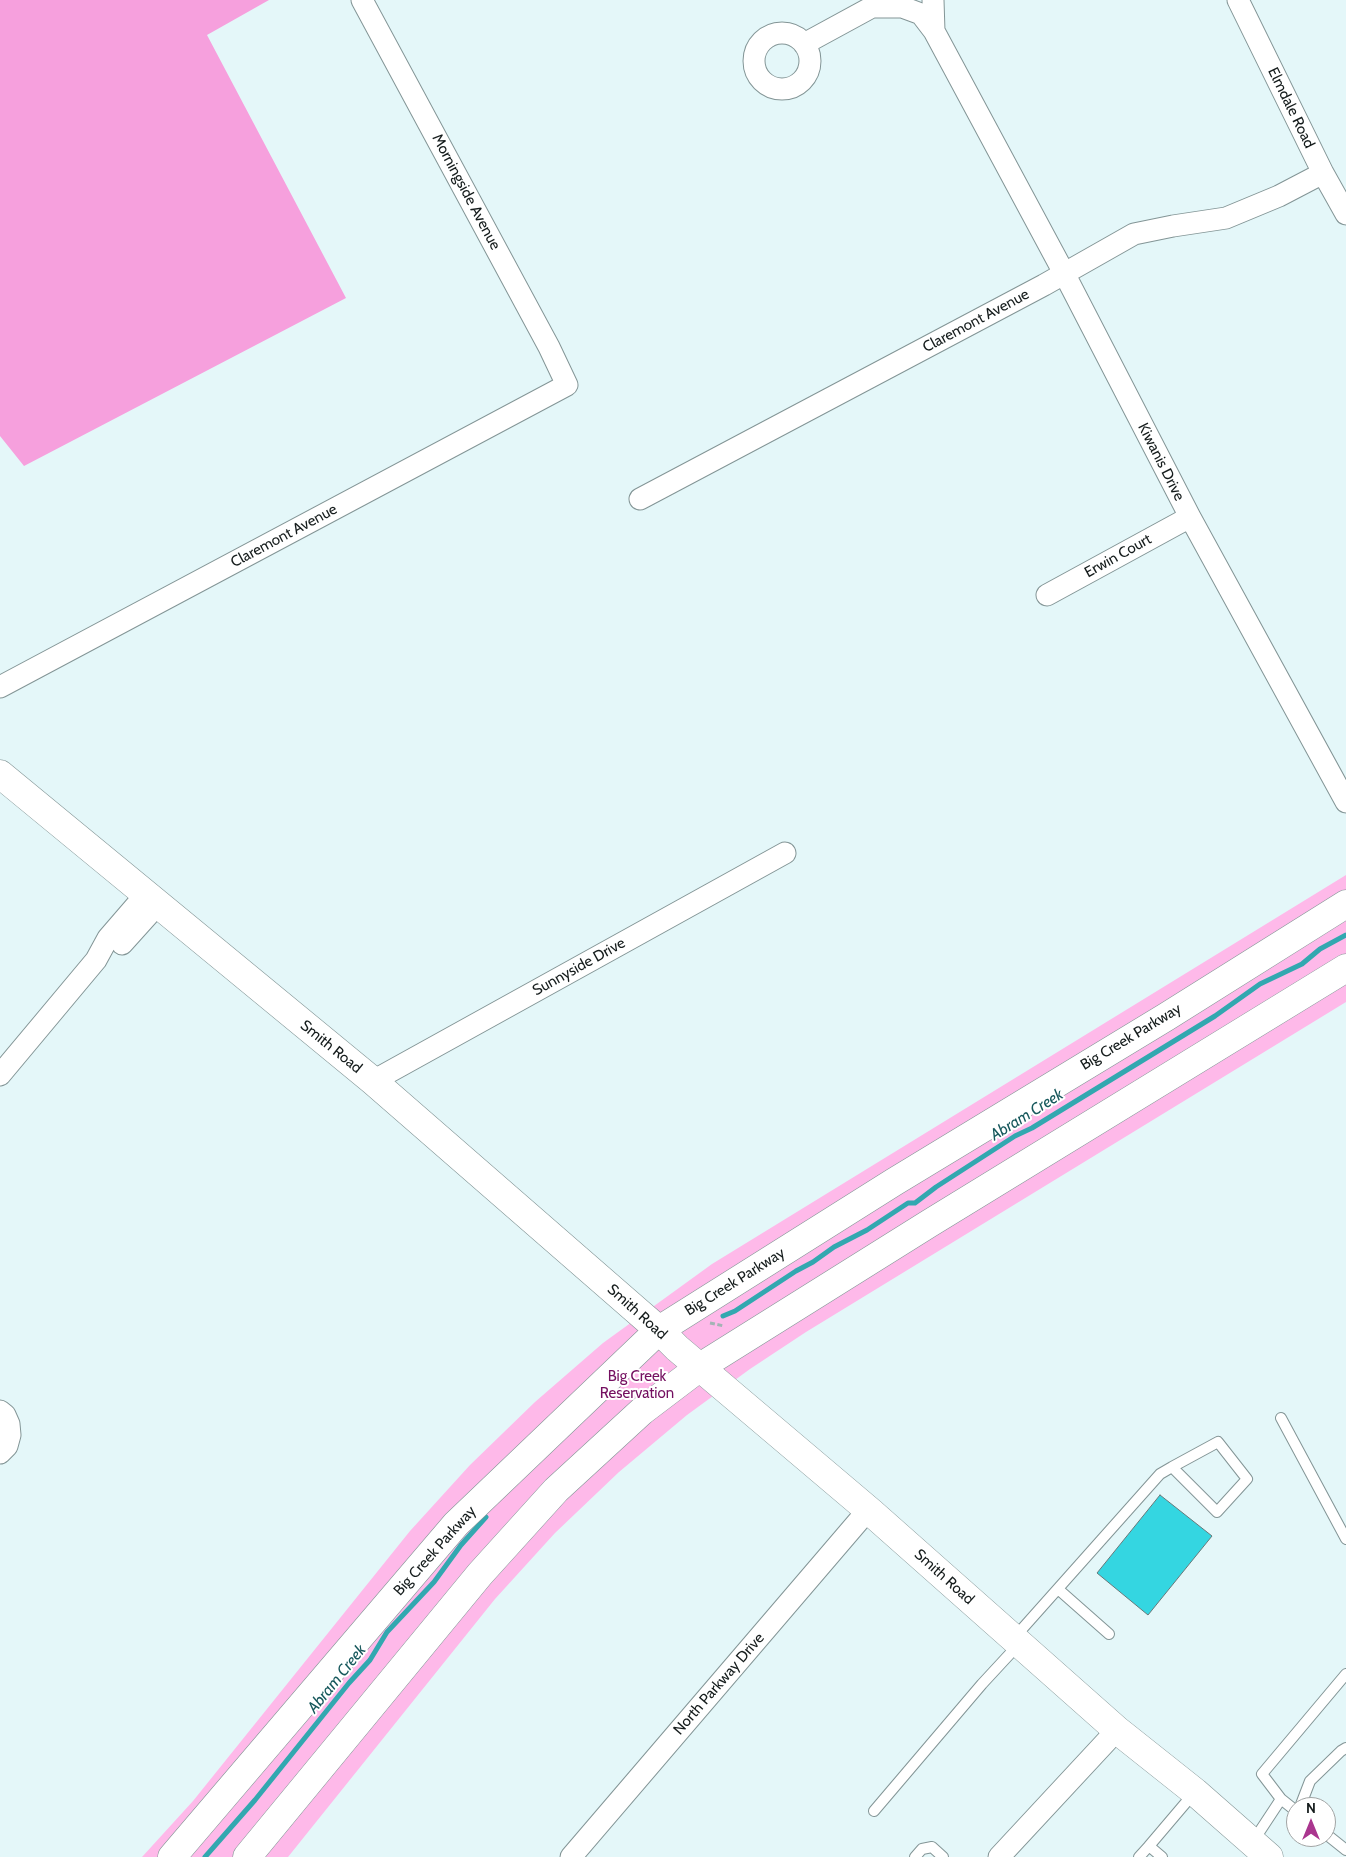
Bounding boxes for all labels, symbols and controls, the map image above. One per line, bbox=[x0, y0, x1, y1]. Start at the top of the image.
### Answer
street label: Elmdale Road bbox=[1264, 65, 1318, 151]
street label: Morningside Avenue bbox=[428, 131, 504, 253]
street label: Claremont Avenue bbox=[920, 285, 1032, 357]
street label: Kiwanis Drive bbox=[1134, 420, 1188, 504]
street label: Claremont Avenue bbox=[228, 500, 340, 572]
street label: Erwin Court bbox=[1081, 530, 1155, 582]
street label: Sunnyside Drive bbox=[530, 934, 628, 1000]
street label: Big Creek Parkway bbox=[1077, 1000, 1185, 1074]
street label: Smith Road bbox=[297, 1017, 365, 1077]
water label: Abram Creek bbox=[987, 1085, 1067, 1145]
street label: Big Creek Parkway bbox=[682, 1244, 788, 1320]
street label: Smith Road bbox=[603, 1281, 671, 1343]
park label: Big Creek Reservation bbox=[600, 1368, 674, 1403]
street label: Big Creek Parkway bbox=[390, 1502, 480, 1600]
street label: Smith Road bbox=[910, 1546, 978, 1608]
street label: North Parkway Drive bbox=[670, 1629, 768, 1739]
water label: Abram Creek bbox=[304, 1641, 370, 1717]
north arrow bbox=[1286, 1797, 1336, 1847]
text: N bbox=[1306, 1799, 1316, 1817]

